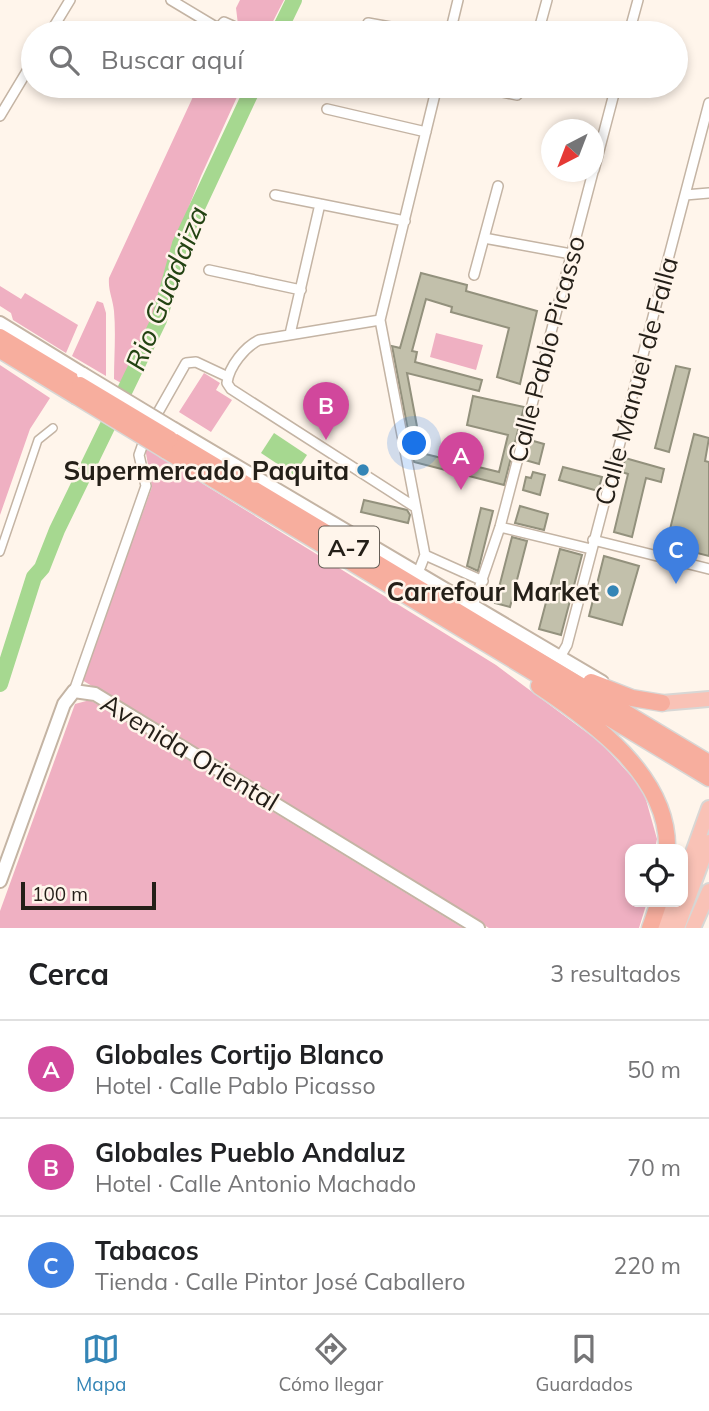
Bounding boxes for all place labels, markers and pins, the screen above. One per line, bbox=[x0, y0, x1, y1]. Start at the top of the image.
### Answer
pin: B bbox=[303, 382, 349, 440]
pin: A bbox=[438, 432, 484, 490]
place label: Supermercado Paquita bbox=[64, 454, 349, 487]
marker: Supermercado Paquita bbox=[355, 462, 371, 478]
pin: C bbox=[653, 526, 699, 584]
place label: Carrefour Market bbox=[387, 575, 599, 608]
marker: Carrefour Market bbox=[605, 583, 621, 599]

